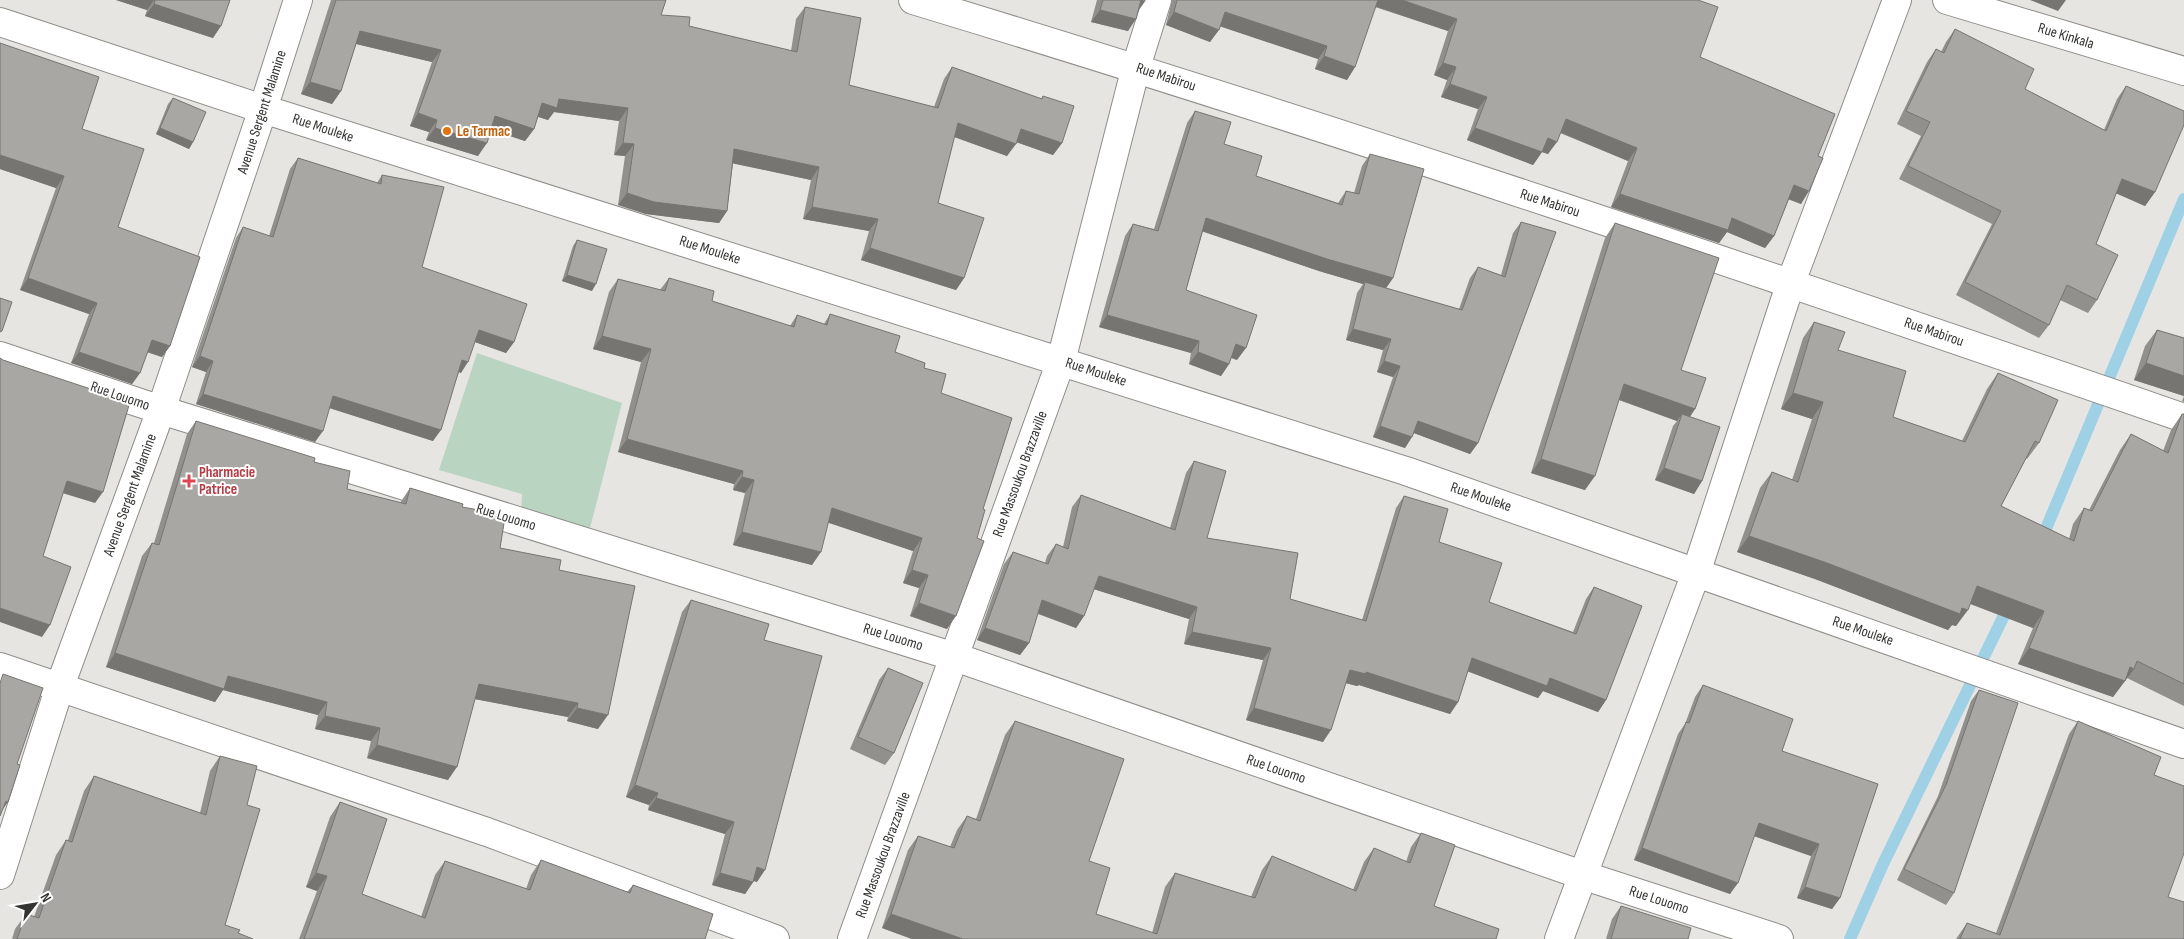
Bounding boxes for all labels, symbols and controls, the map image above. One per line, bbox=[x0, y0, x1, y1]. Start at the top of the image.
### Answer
street label: Rue Kinkala bbox=[2036, 18, 2097, 54]
street label: Avenue Sergent Malamine bbox=[233, 48, 291, 177]
street label: Rue Mabirou bbox=[1134, 58, 1198, 96]
street label: Rue Mouleke bbox=[290, 109, 356, 147]
place label: Le Tarmac bbox=[457, 122, 510, 141]
marker: Le Tarmac bbox=[441, 125, 453, 137]
street label: Rue Mabirou bbox=[1518, 184, 1582, 222]
street label: Rue Mouleke bbox=[677, 231, 743, 269]
street label: Rue Mabirou bbox=[1902, 313, 1966, 351]
street label: Rue Mouleke bbox=[1063, 353, 1129, 391]
street label: Rue Louomo bbox=[88, 377, 152, 415]
street label: Rue Massoukou Brazzaville bbox=[988, 408, 1052, 540]
street label: Avenue Sergent Malamine bbox=[99, 431, 161, 560]
place label: Pharmacie Patrice bbox=[199, 463, 255, 499]
marker: Pharmacie Patrice bbox=[183, 475, 195, 487]
street label: Rue Mouleke bbox=[1448, 478, 1514, 516]
street label: Rue Louomo bbox=[474, 499, 538, 535]
street label: Rue Mouleke bbox=[1830, 612, 1896, 650]
street label: Rue Louomo bbox=[861, 619, 925, 655]
street label: Rue Louomo bbox=[1244, 750, 1308, 788]
street label: Rue Massoukou Brazzaville bbox=[851, 789, 915, 921]
north arrow bbox=[10, 879, 60, 929]
street label: Rue Louomo bbox=[1627, 881, 1691, 919]
text: N bbox=[37, 890, 55, 905]

